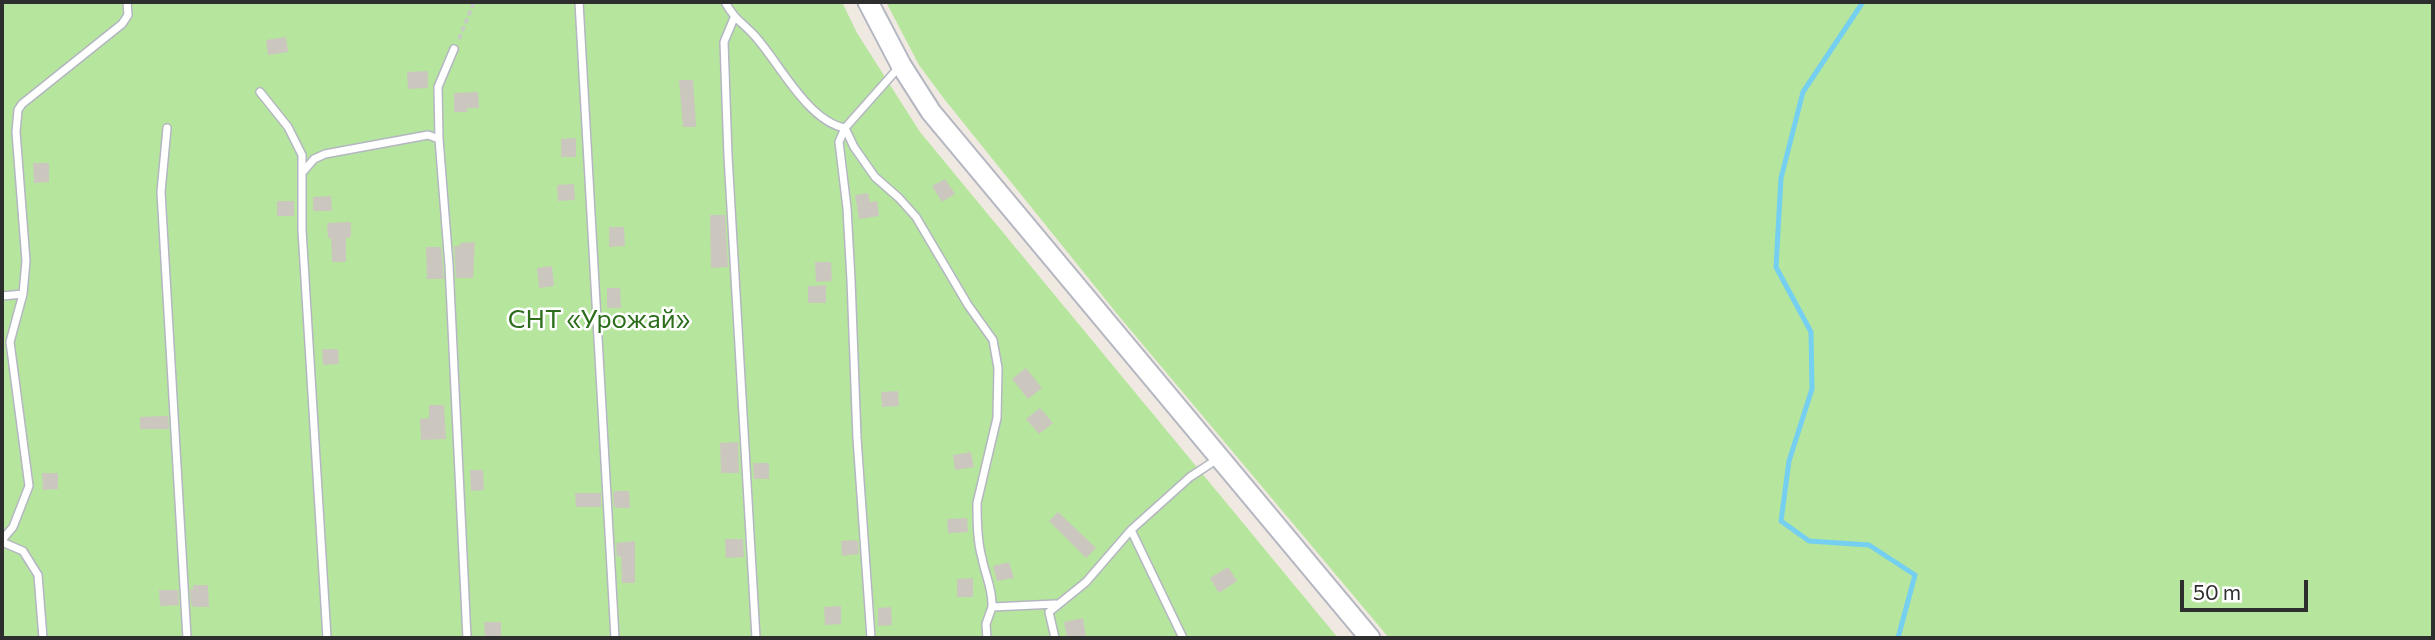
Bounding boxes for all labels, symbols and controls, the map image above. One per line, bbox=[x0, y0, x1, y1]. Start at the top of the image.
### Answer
park label: СНТ «Урожай» bbox=[508, 303, 690, 335]
scale bar bbox=[2183, 566, 2311, 610]
text: 50 m bbox=[2193, 579, 2241, 604]

